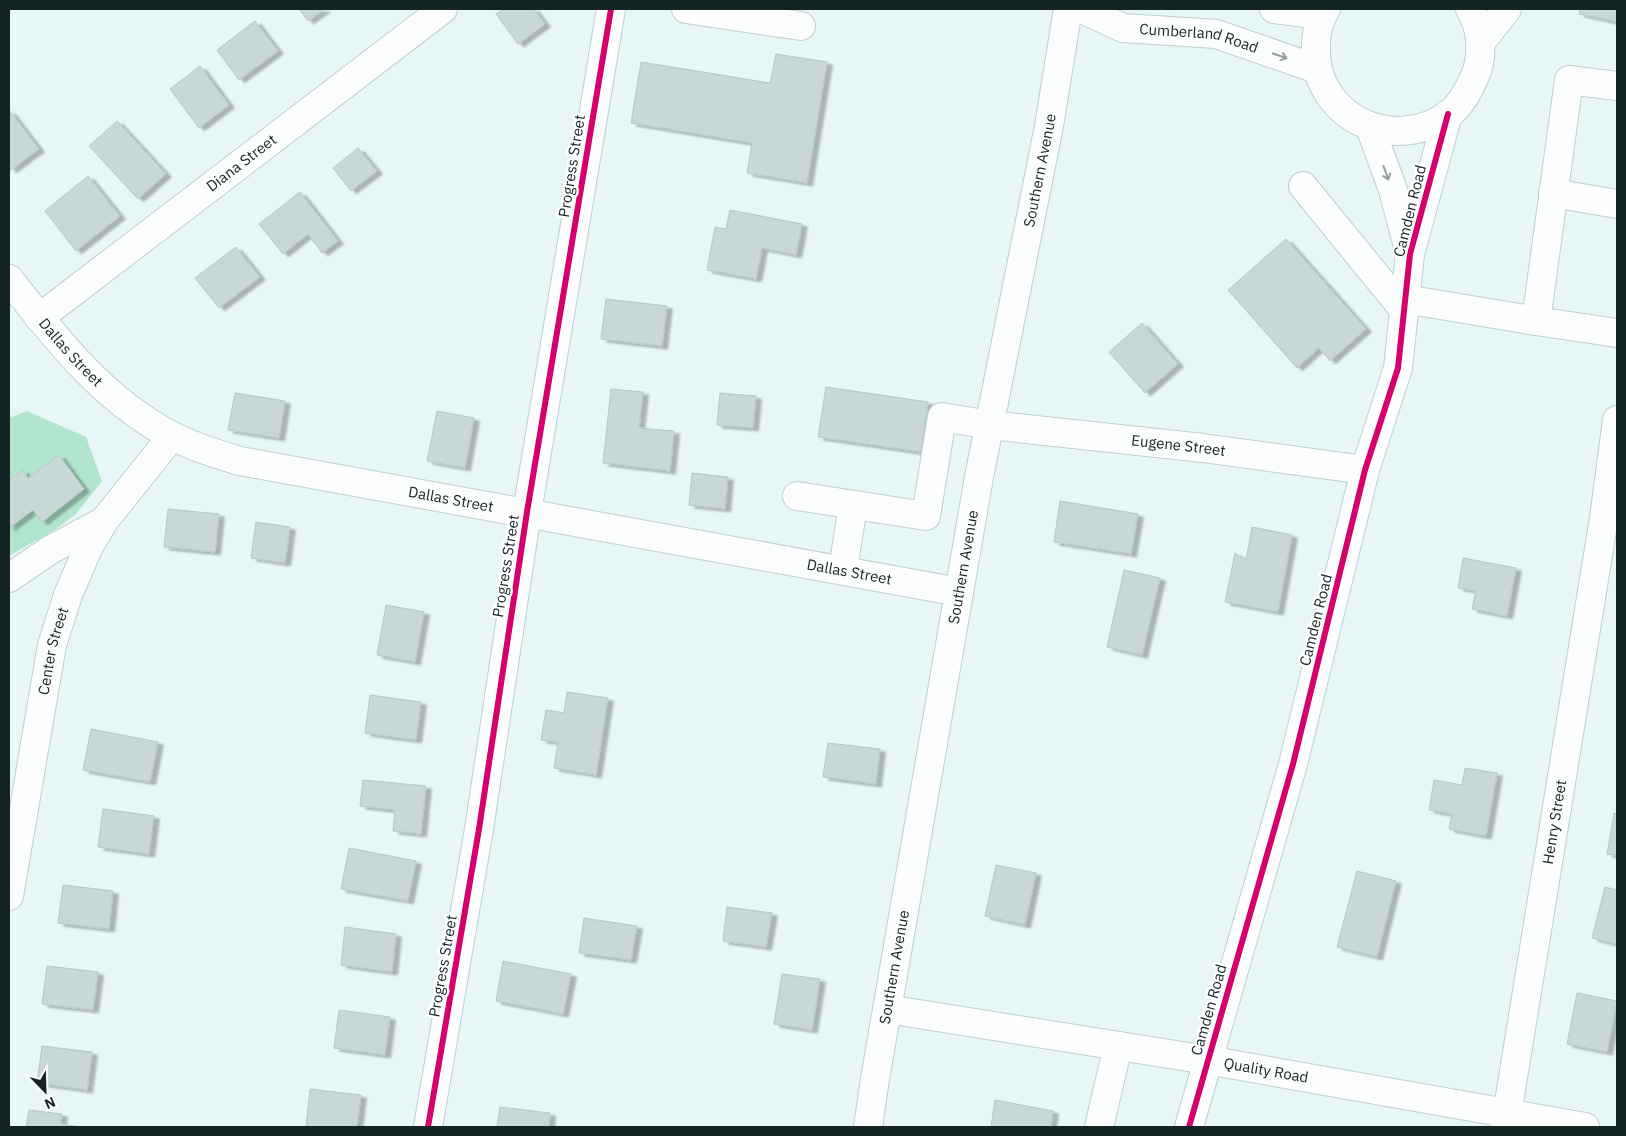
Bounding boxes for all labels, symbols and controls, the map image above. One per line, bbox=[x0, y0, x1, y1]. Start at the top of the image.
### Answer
street label: Cumberland Road bbox=[1139, 19, 1261, 57]
one-way arrow bbox=[1272, 52, 1287, 61]
street label: Southern Avenue bbox=[1019, 112, 1060, 229]
street label: Progress Street bbox=[554, 113, 589, 219]
street label: Diana Street bbox=[202, 130, 280, 195]
street label: Camden Road bbox=[1389, 163, 1430, 259]
one-way arrow bbox=[1382, 164, 1392, 180]
street label: Dallas Street bbox=[35, 314, 107, 391]
street label: Eugene Street bbox=[1130, 430, 1227, 460]
street label: Dallas Street bbox=[407, 482, 495, 516]
street label: Southern Avenue bbox=[944, 509, 982, 626]
street label: Progress Street bbox=[488, 513, 523, 619]
street label: Dallas Street bbox=[805, 554, 893, 589]
street label: Camden Road bbox=[1295, 572, 1336, 668]
street label: Center Street bbox=[34, 605, 73, 696]
street label: Henry Street bbox=[1538, 778, 1570, 866]
street label: Southern Avenue bbox=[875, 909, 913, 1026]
street label: Progress Street bbox=[424, 913, 461, 1019]
street label: Camden Road bbox=[1186, 962, 1231, 1058]
street label: Quality Road bbox=[1222, 1053, 1310, 1087]
north arrow bbox=[20, 1066, 70, 1116]
text: N bbox=[42, 1093, 58, 1113]

